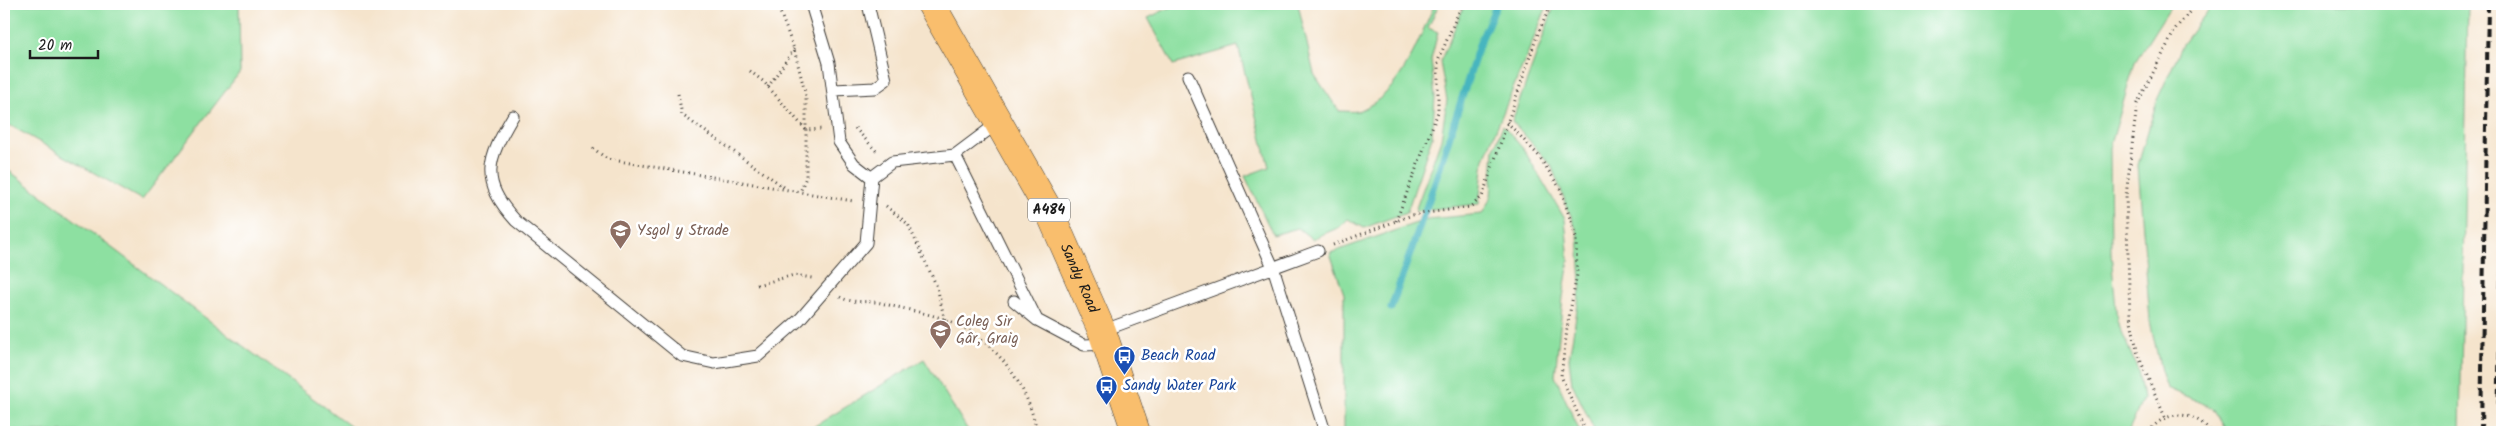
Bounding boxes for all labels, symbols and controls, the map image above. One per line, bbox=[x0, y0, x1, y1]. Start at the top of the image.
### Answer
scale bar bbox=[30, 28, 98, 60]
text: 20 m bbox=[38, 34, 72, 58]
road number: A484 bbox=[1028, 198, 1070, 222]
school or university icon: Ysgol y Strade bbox=[609, 219, 633, 250]
place label: Ysgol y Strade bbox=[637, 219, 729, 243]
street label: Sandy Road bbox=[1053, 240, 1105, 317]
place label: Coleg Sir Gâr, Graig bbox=[956, 310, 1019, 351]
school or university icon: Coleg Sir Gâr, Graig bbox=[928, 319, 952, 350]
bus stop icon: Beach Road bbox=[1113, 344, 1137, 375]
place label: Beach Road bbox=[1141, 344, 1216, 368]
bus stop icon: Sandy Water Park bbox=[1095, 374, 1119, 405]
place label: Sandy Water Park bbox=[1123, 374, 1237, 398]

